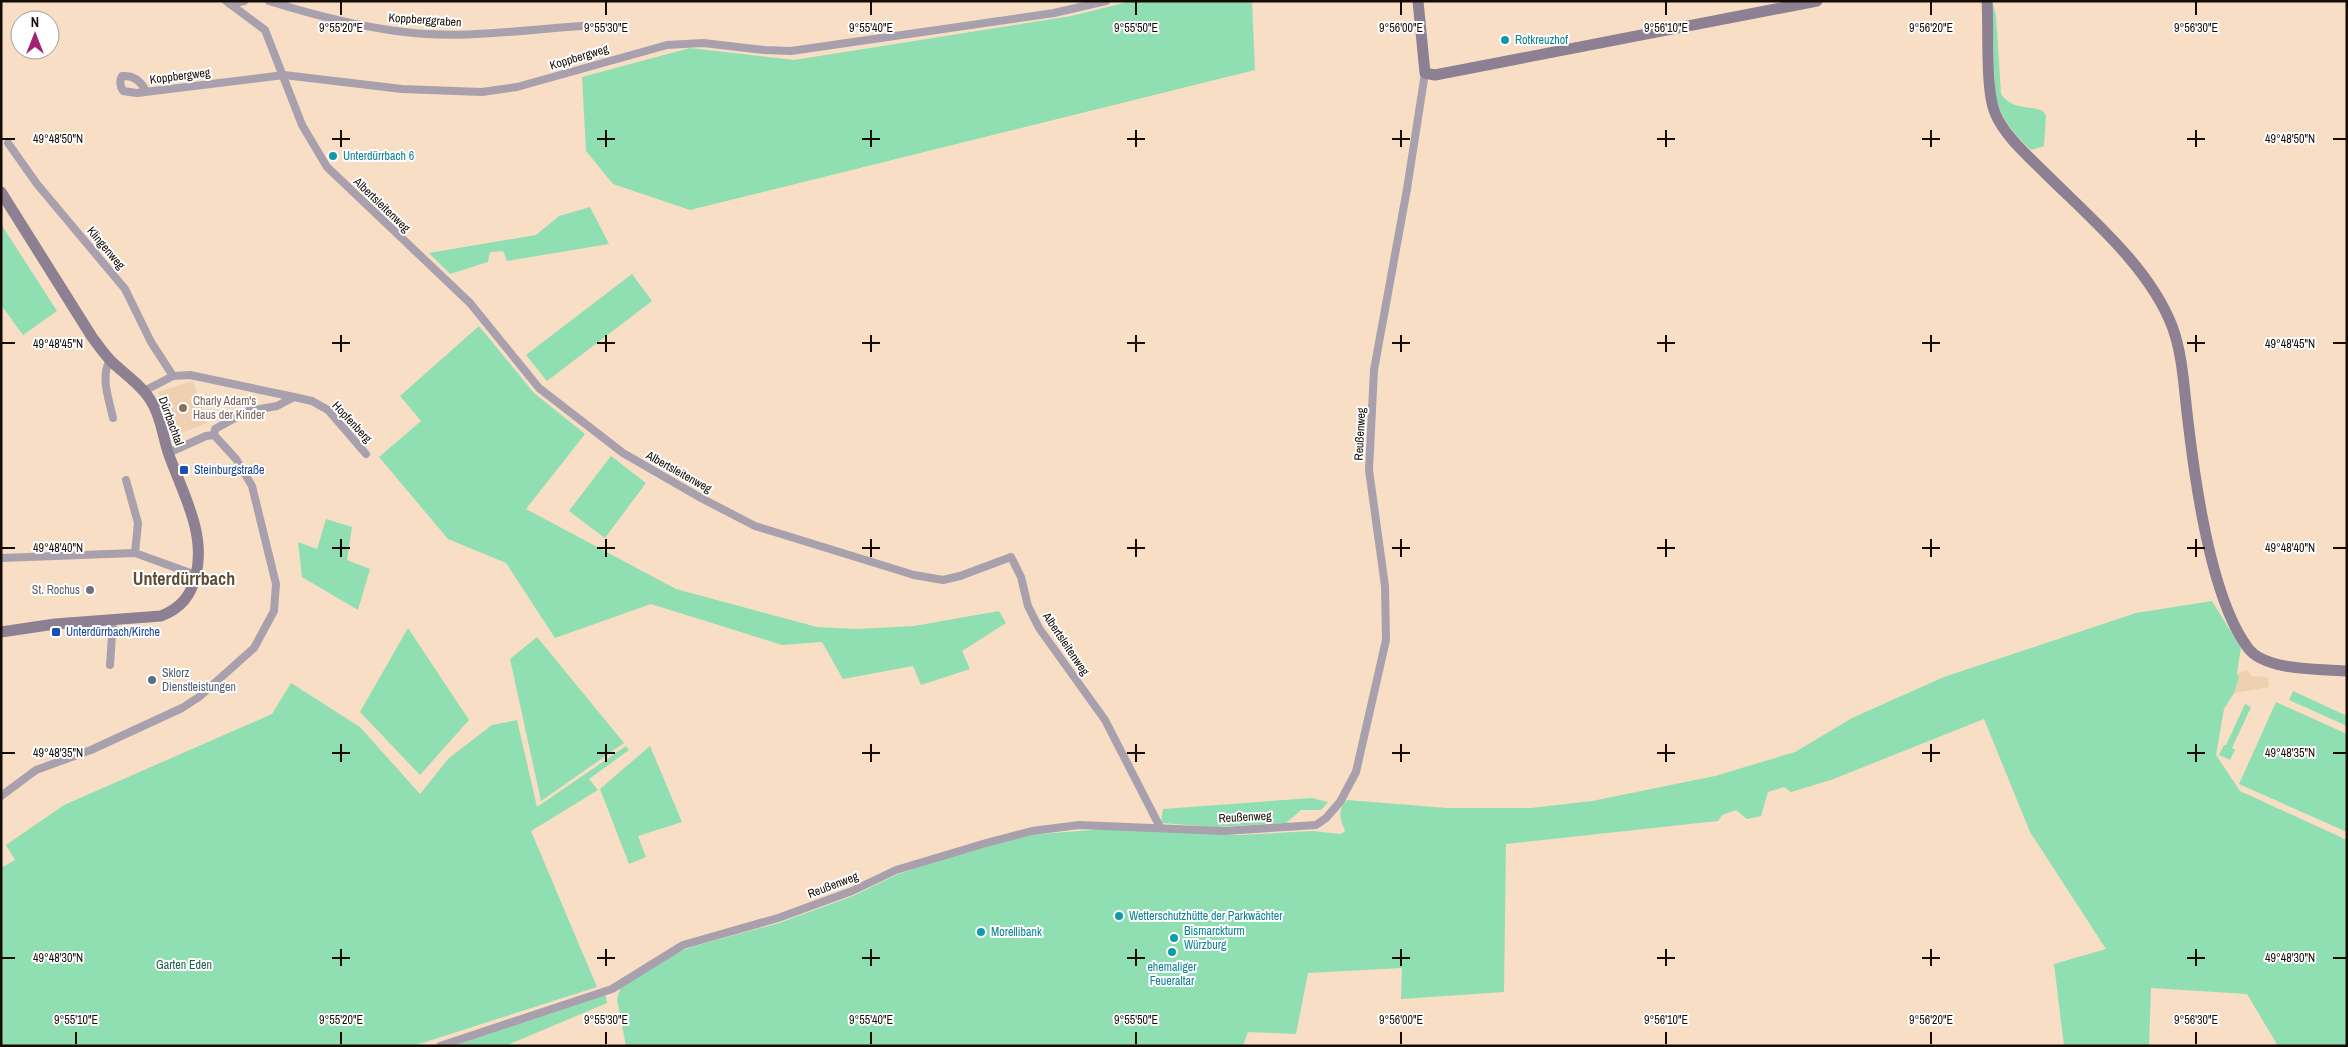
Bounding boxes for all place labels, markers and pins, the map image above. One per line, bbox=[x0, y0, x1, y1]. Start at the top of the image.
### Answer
place label: Rotkreuzhof bbox=[1515, 32, 1568, 48]
marker: Rotkreuzhof bbox=[1499, 34, 1511, 46]
place label: Unterdürrbach 6 bbox=[343, 148, 414, 164]
marker: Unterdürrbach 6 bbox=[327, 150, 339, 162]
place label: Charly Adam's Haus der Kinder bbox=[193, 393, 265, 423]
marker: Charly Adam's Haus der Kinder bbox=[177, 402, 189, 414]
place label: Steinburgstraße bbox=[194, 462, 265, 478]
marker: Steinburgstraße bbox=[178, 464, 190, 476]
place label: St. Rochus bbox=[32, 582, 80, 598]
marker: St. Rochus bbox=[84, 584, 96, 596]
place label: Unterdürrbach/Kirche bbox=[66, 624, 160, 640]
marker: Unterdürrbach/Kirche bbox=[50, 626, 62, 638]
place label: Sklorz Dienstleistungen bbox=[162, 665, 236, 695]
marker: Sklorz Dienstleistungen bbox=[146, 674, 158, 686]
place label: Wetterschutzhütte der Parkwächter bbox=[1129, 908, 1283, 924]
marker: Wetterschutzhütte der Parkwächter bbox=[1113, 910, 1125, 922]
place label: Bismarckturm Würzburg bbox=[1184, 923, 1245, 953]
place label: Morellibank bbox=[991, 924, 1042, 940]
marker: Morellibank bbox=[975, 926, 987, 938]
marker: Bismarckturm Würzburg bbox=[1168, 932, 1180, 944]
marker: ehemaliger Feueraltar bbox=[1166, 946, 1178, 958]
place label: ehemaliger Feueraltar bbox=[1147, 959, 1197, 989]

